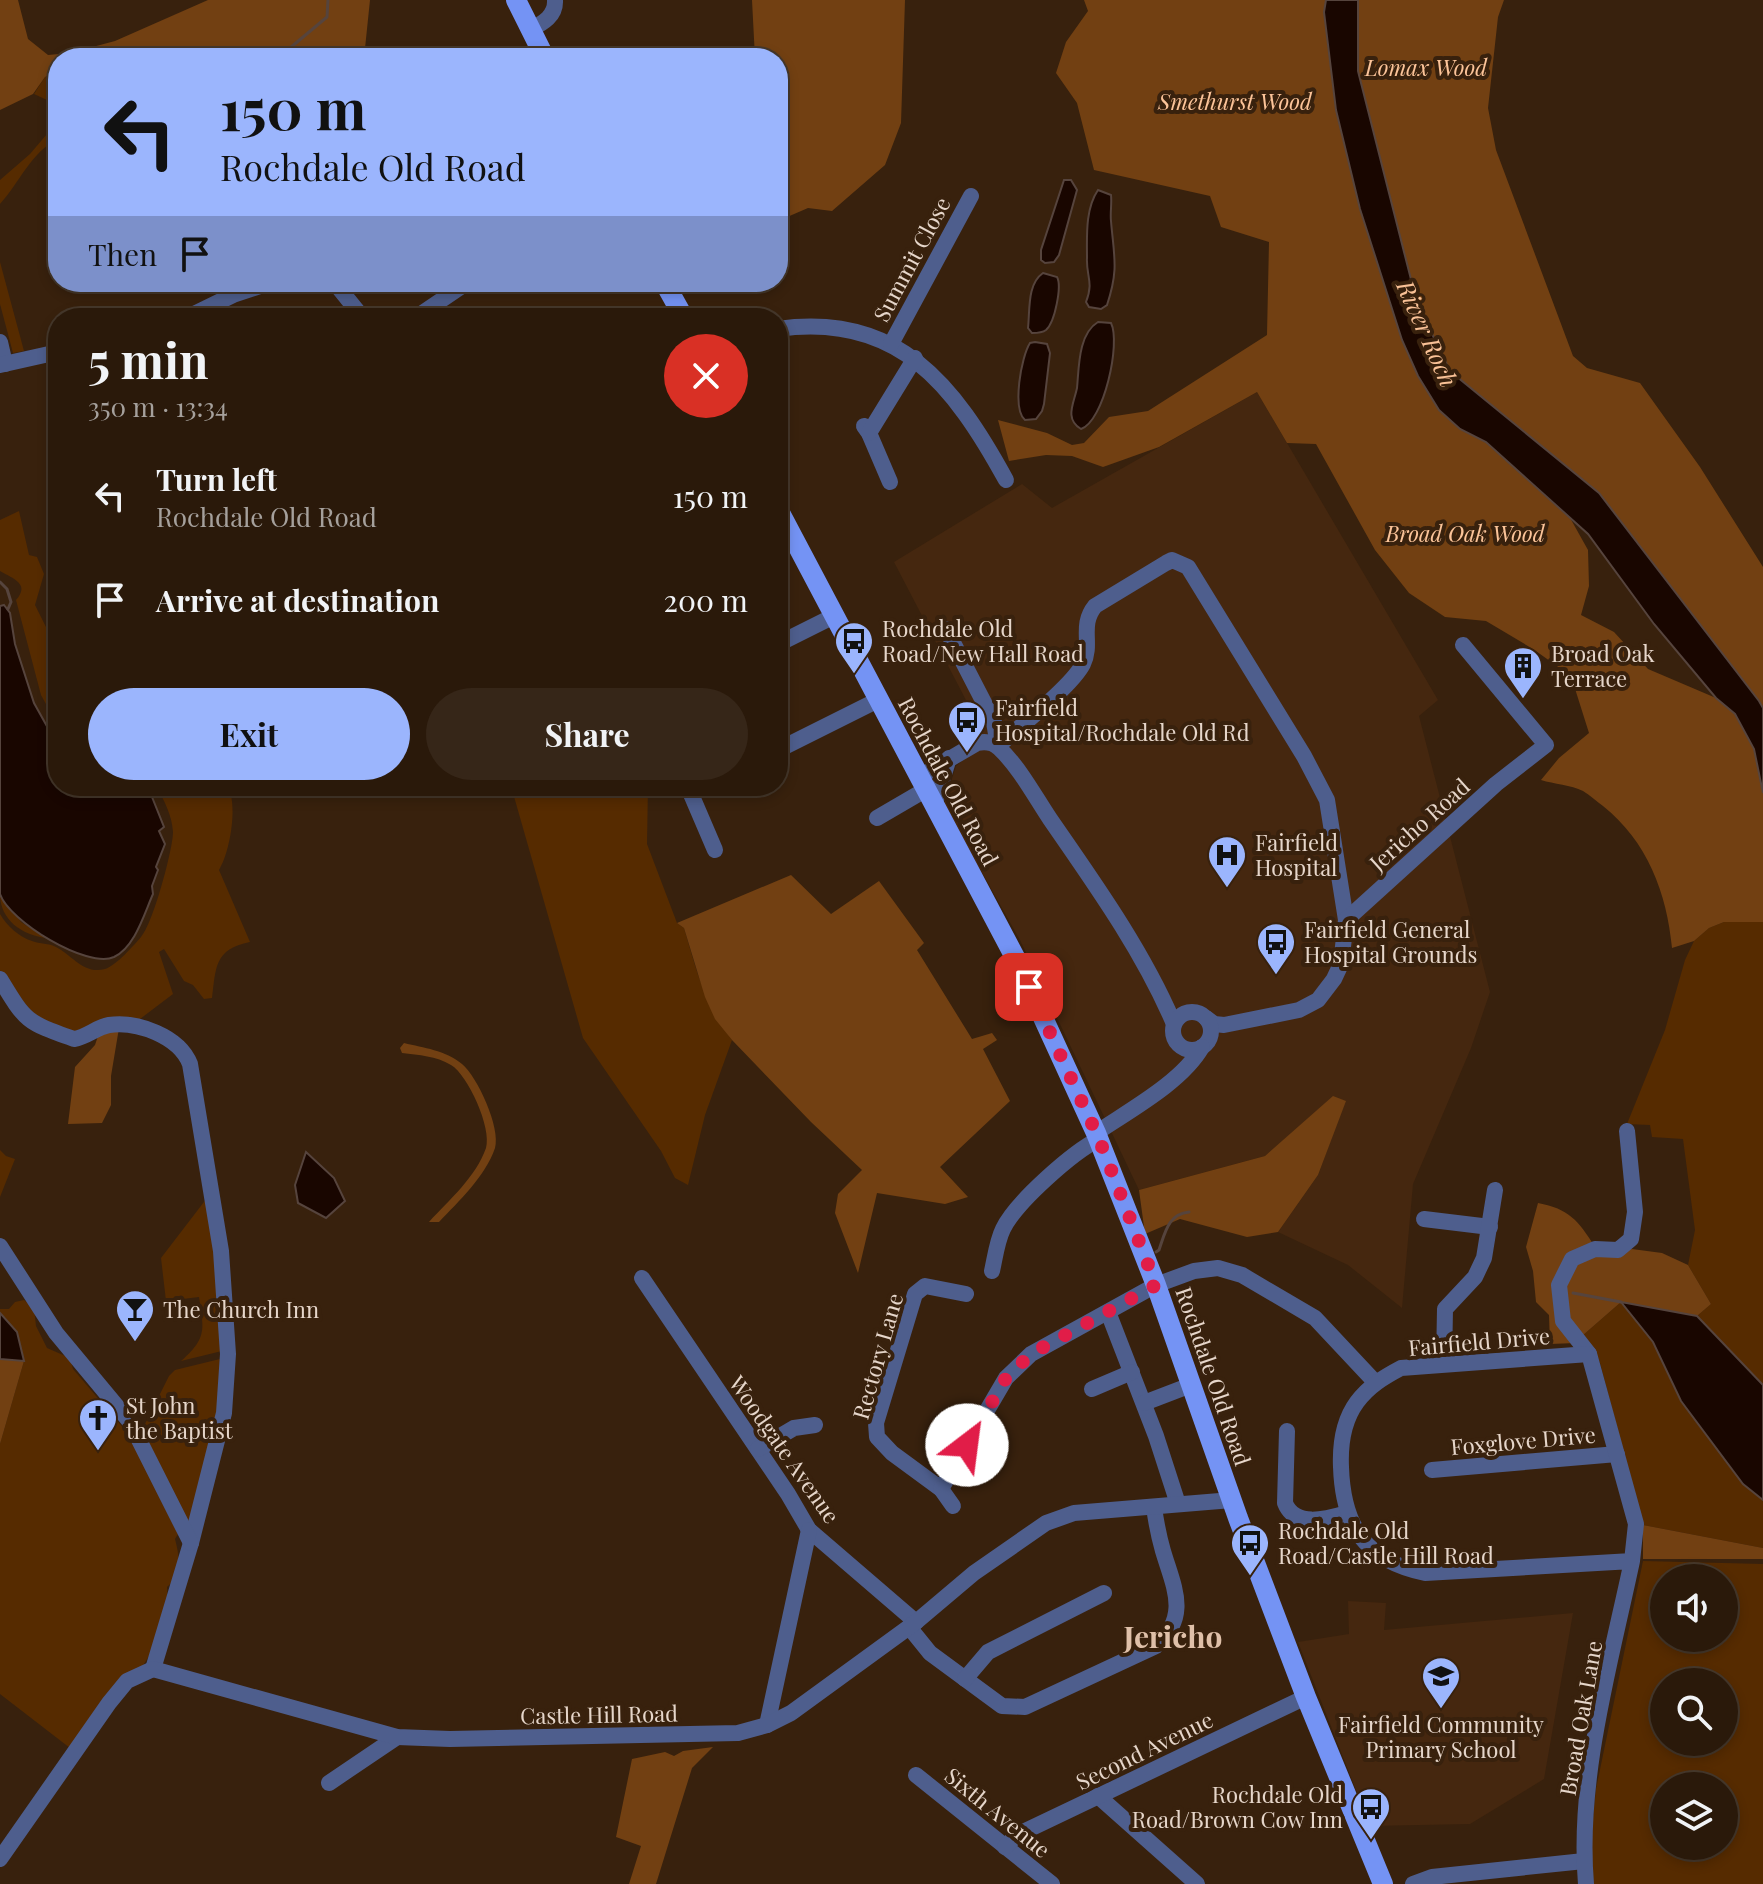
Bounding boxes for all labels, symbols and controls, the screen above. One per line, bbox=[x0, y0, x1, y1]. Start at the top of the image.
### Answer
park label: Lomax Wood bbox=[1364, 52, 1488, 82]
text: 150 m bbox=[220, 70, 366, 145]
icon: left bbox=[88, 80, 192, 184]
park label: Smethurst Wood bbox=[1157, 86, 1313, 116]
text: Rochdale Old Road bbox=[220, 142, 526, 190]
street label: Summit Close bbox=[866, 191, 956, 327]
icon: arrive bbox=[173, 232, 217, 276]
text: Then bbox=[88, 234, 157, 274]
water label: River Roch bbox=[1390, 274, 1466, 391]
text: 5 min bbox=[88, 327, 209, 391]
button: close bbox=[664, 334, 748, 418]
text: 350 m · 13:34 bbox=[88, 389, 228, 424]
text: Turn left bbox=[156, 459, 277, 499]
icon: left bbox=[88, 474, 132, 518]
text: 150 m bbox=[673, 476, 748, 516]
text: Rochdale Old Road bbox=[156, 499, 377, 534]
park label: Broad Oak Wood bbox=[1384, 518, 1546, 548]
icon: arrive bbox=[88, 578, 132, 622]
text: Arrive at destination bbox=[156, 580, 439, 620]
text: 200 m bbox=[664, 580, 748, 620]
place label: Rochdale Old Road/New Hall Road bbox=[882, 613, 1084, 668]
bus stop icon: Rochdale Old Road/New Hall Road bbox=[833, 620, 875, 675]
place label: Broad Oak Terrace bbox=[1551, 638, 1655, 693]
building icon: Broad Oak Terrace bbox=[1502, 645, 1544, 700]
button: Exit bbox=[88, 688, 410, 780]
button: Share bbox=[426, 688, 748, 780]
street label: Rochdale Old Road bbox=[892, 691, 1006, 871]
place label: Fairfield Hospital/Rochdale Old Rd bbox=[995, 692, 1250, 747]
bus stop icon: Fairfield Hospital/Rochdale Old Rd bbox=[946, 699, 988, 754]
street label: Jericho Road bbox=[1362, 771, 1476, 878]
place label: Fairfield Hospital bbox=[1255, 827, 1338, 882]
hospital icon: Fairfield Hospital bbox=[1206, 834, 1248, 889]
place label: Fairfield General Hospital Grounds bbox=[1304, 914, 1477, 969]
bus stop icon: Fairfield General Hospital Grounds bbox=[1255, 921, 1297, 976]
pin bbox=[995, 953, 1063, 1021]
icon: arrive bbox=[1007, 965, 1051, 1009]
street label: Rochdale Old Road bbox=[1169, 1283, 1259, 1469]
bar icon: The Church Inn bbox=[114, 1288, 156, 1343]
street label: Rectory Lane bbox=[845, 1289, 909, 1423]
place label: The Church Inn bbox=[163, 1294, 319, 1324]
street label: Fairfield Drive bbox=[1407, 1320, 1551, 1362]
street label: Woodgate Avenue bbox=[722, 1368, 847, 1529]
place label: St John the Baptist bbox=[126, 1390, 234, 1445]
church icon: St John the Baptist bbox=[77, 1397, 119, 1452]
position arrow bbox=[925, 1403, 1009, 1487]
street label: Foxglove Drive bbox=[1449, 1419, 1597, 1461]
place label: Rochdale Old Road/Castle Hill Road bbox=[1278, 1515, 1494, 1570]
bus stop icon: Rochdale Old Road/Castle Hill Road bbox=[1229, 1522, 1271, 1577]
map controls bbox=[1650, 1564, 1738, 1860]
button: sound bbox=[1650, 1564, 1738, 1652]
district label: Jericho bbox=[1123, 1616, 1222, 1656]
street label: Broad Oak Lane bbox=[1552, 1638, 1608, 1798]
school or university icon: Fairfield Community Primary School bbox=[1420, 1655, 1462, 1710]
button: search bbox=[1650, 1668, 1738, 1756]
street label: Castle Hill Road bbox=[520, 1698, 678, 1730]
street label: Second Avenue bbox=[1070, 1704, 1218, 1796]
place label: Fairfield Community Primary School bbox=[1338, 1709, 1544, 1764]
street label: Sixth Avenue bbox=[939, 1760, 1057, 1864]
button: layers bbox=[1650, 1772, 1738, 1860]
place label: Rochdale Old Road/Brown Cow Inn bbox=[1132, 1779, 1343, 1834]
bus stop icon: Rochdale Old Road/Brown Cow Inn bbox=[1350, 1786, 1392, 1841]

